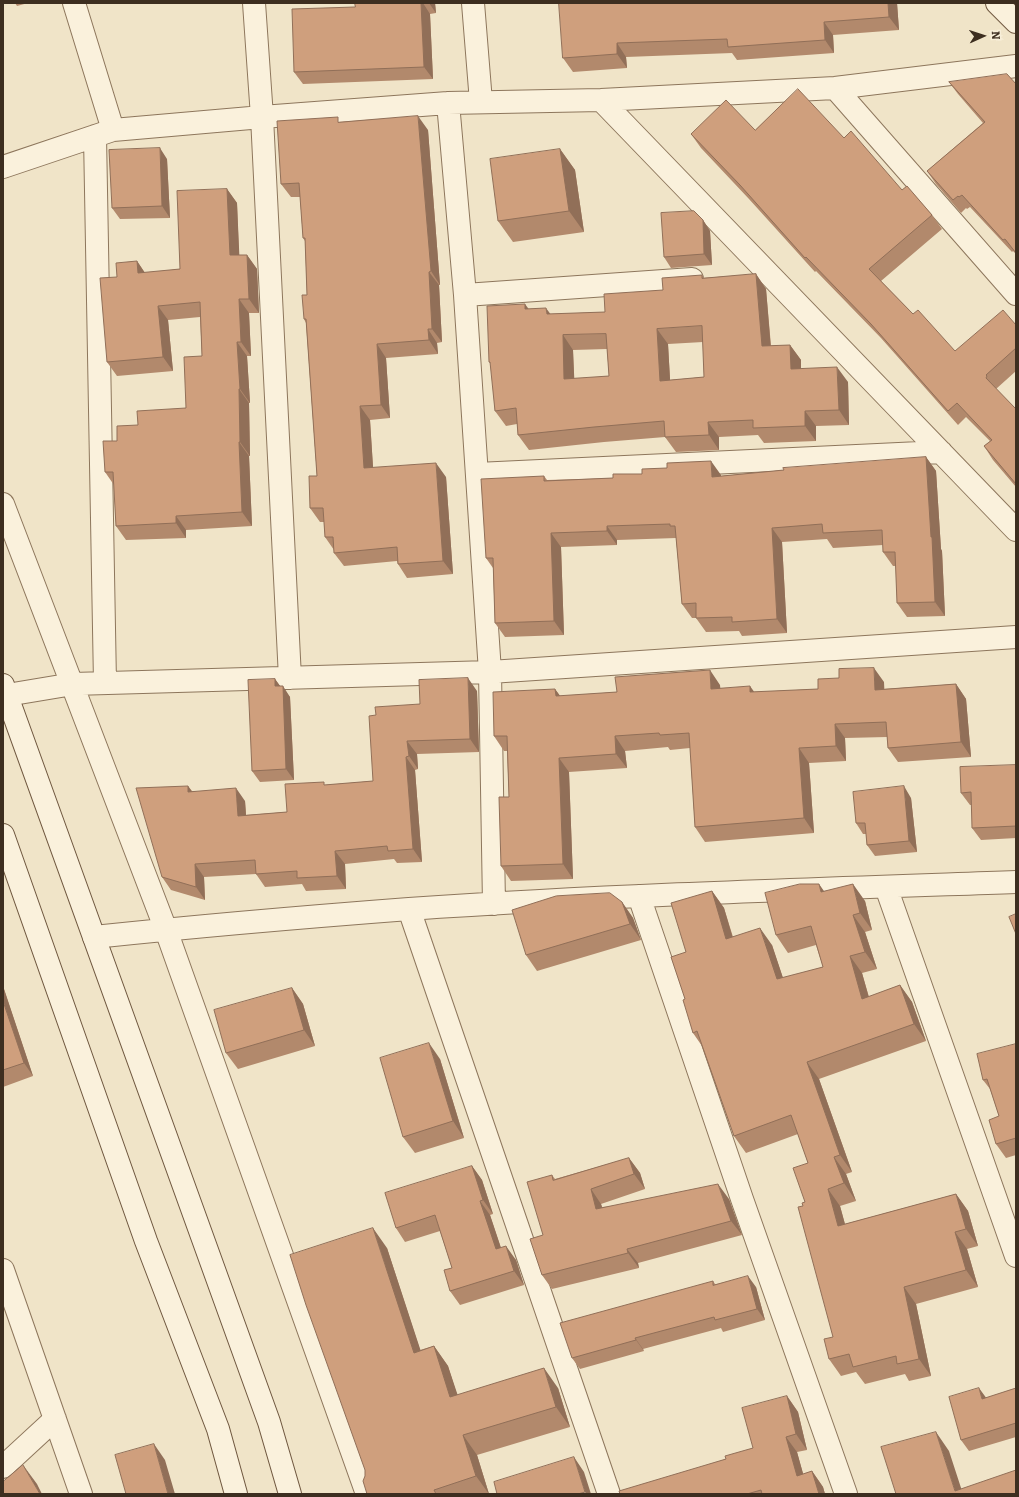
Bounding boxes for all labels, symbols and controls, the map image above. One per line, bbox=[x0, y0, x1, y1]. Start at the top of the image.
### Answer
north arrow bbox=[963, 16, 1003, 56]
text: N bbox=[989, 31, 1002, 40]

